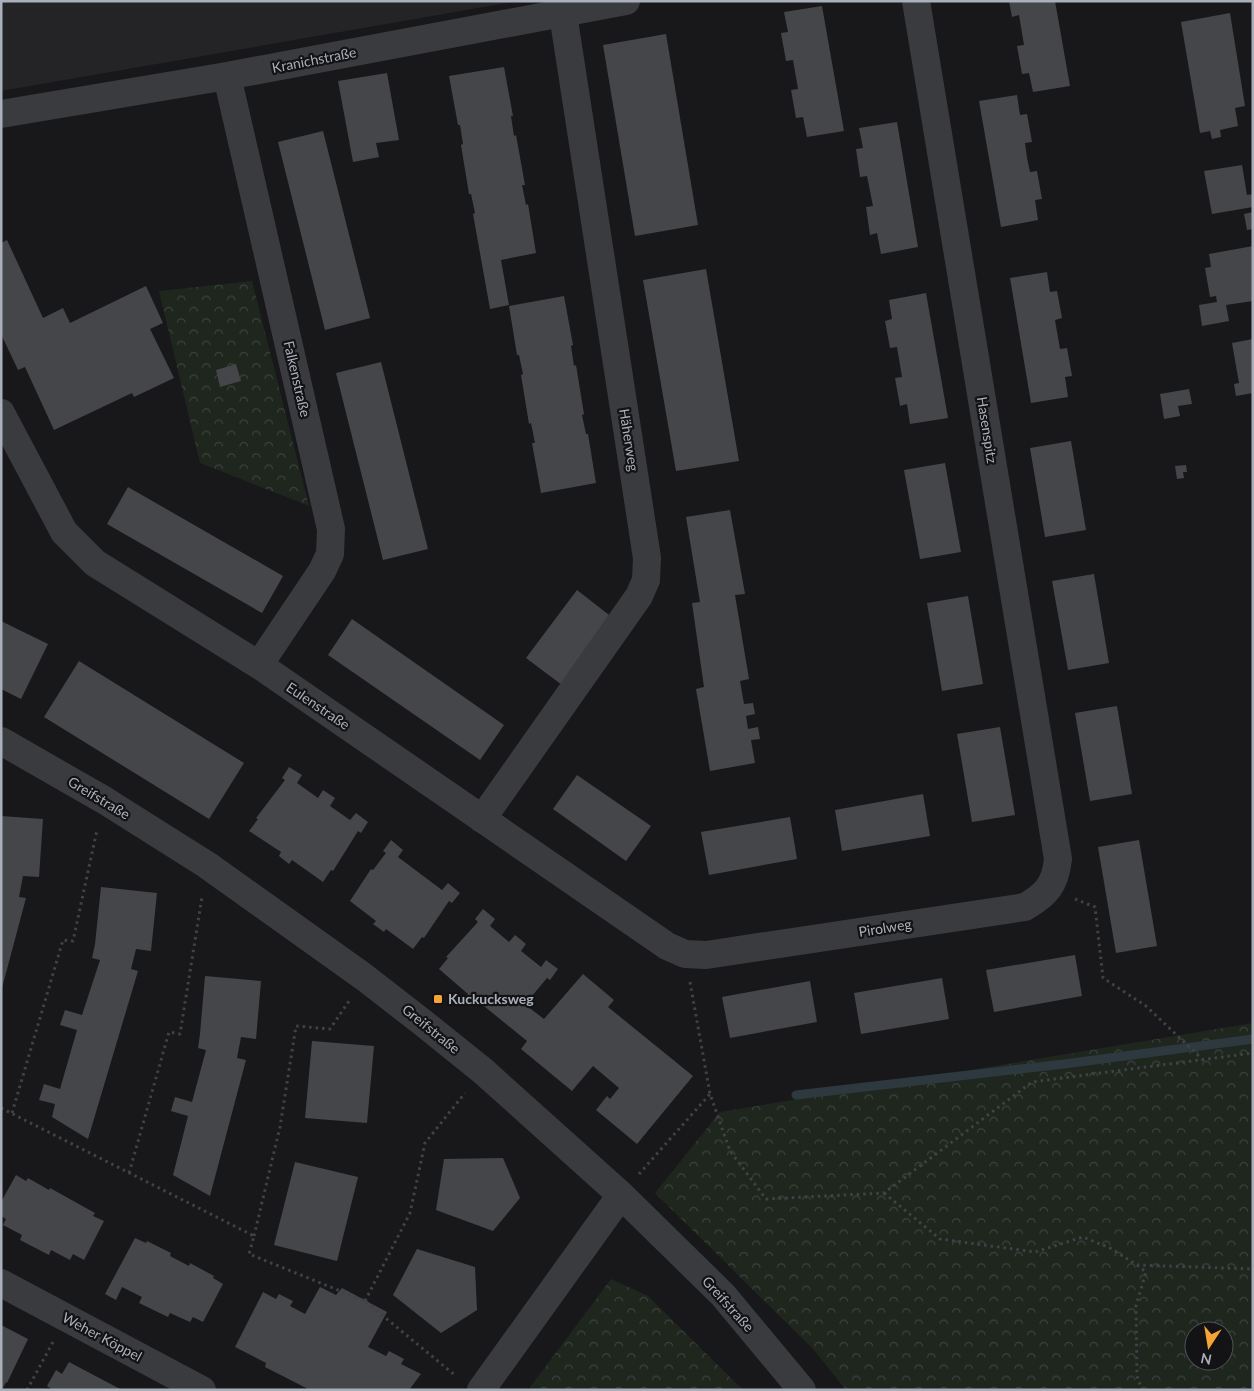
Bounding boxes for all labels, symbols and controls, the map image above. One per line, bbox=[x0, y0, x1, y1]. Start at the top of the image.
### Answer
street label: Kranichstraße bbox=[270, 43, 357, 76]
street label: Falkenstraße bbox=[280, 339, 315, 419]
street label: Hasenspitz bbox=[974, 395, 1001, 465]
street label: Häherweg bbox=[616, 407, 643, 473]
street label: Eulenstraße bbox=[283, 678, 353, 733]
street label: Greifstraße bbox=[65, 772, 133, 823]
street label: Pirolweg bbox=[857, 915, 913, 940]
place label: Kuckucksweg bbox=[448, 990, 534, 1007]
marker: Kuckucksweg bbox=[432, 993, 444, 1005]
street label: Greifstraße bbox=[399, 1000, 464, 1057]
street label: Greifstraße bbox=[699, 1272, 758, 1335]
street label: Weher Köppel bbox=[59, 1308, 145, 1365]
north arrow bbox=[1184, 1321, 1234, 1371]
text: N bbox=[1199, 1350, 1213, 1369]

